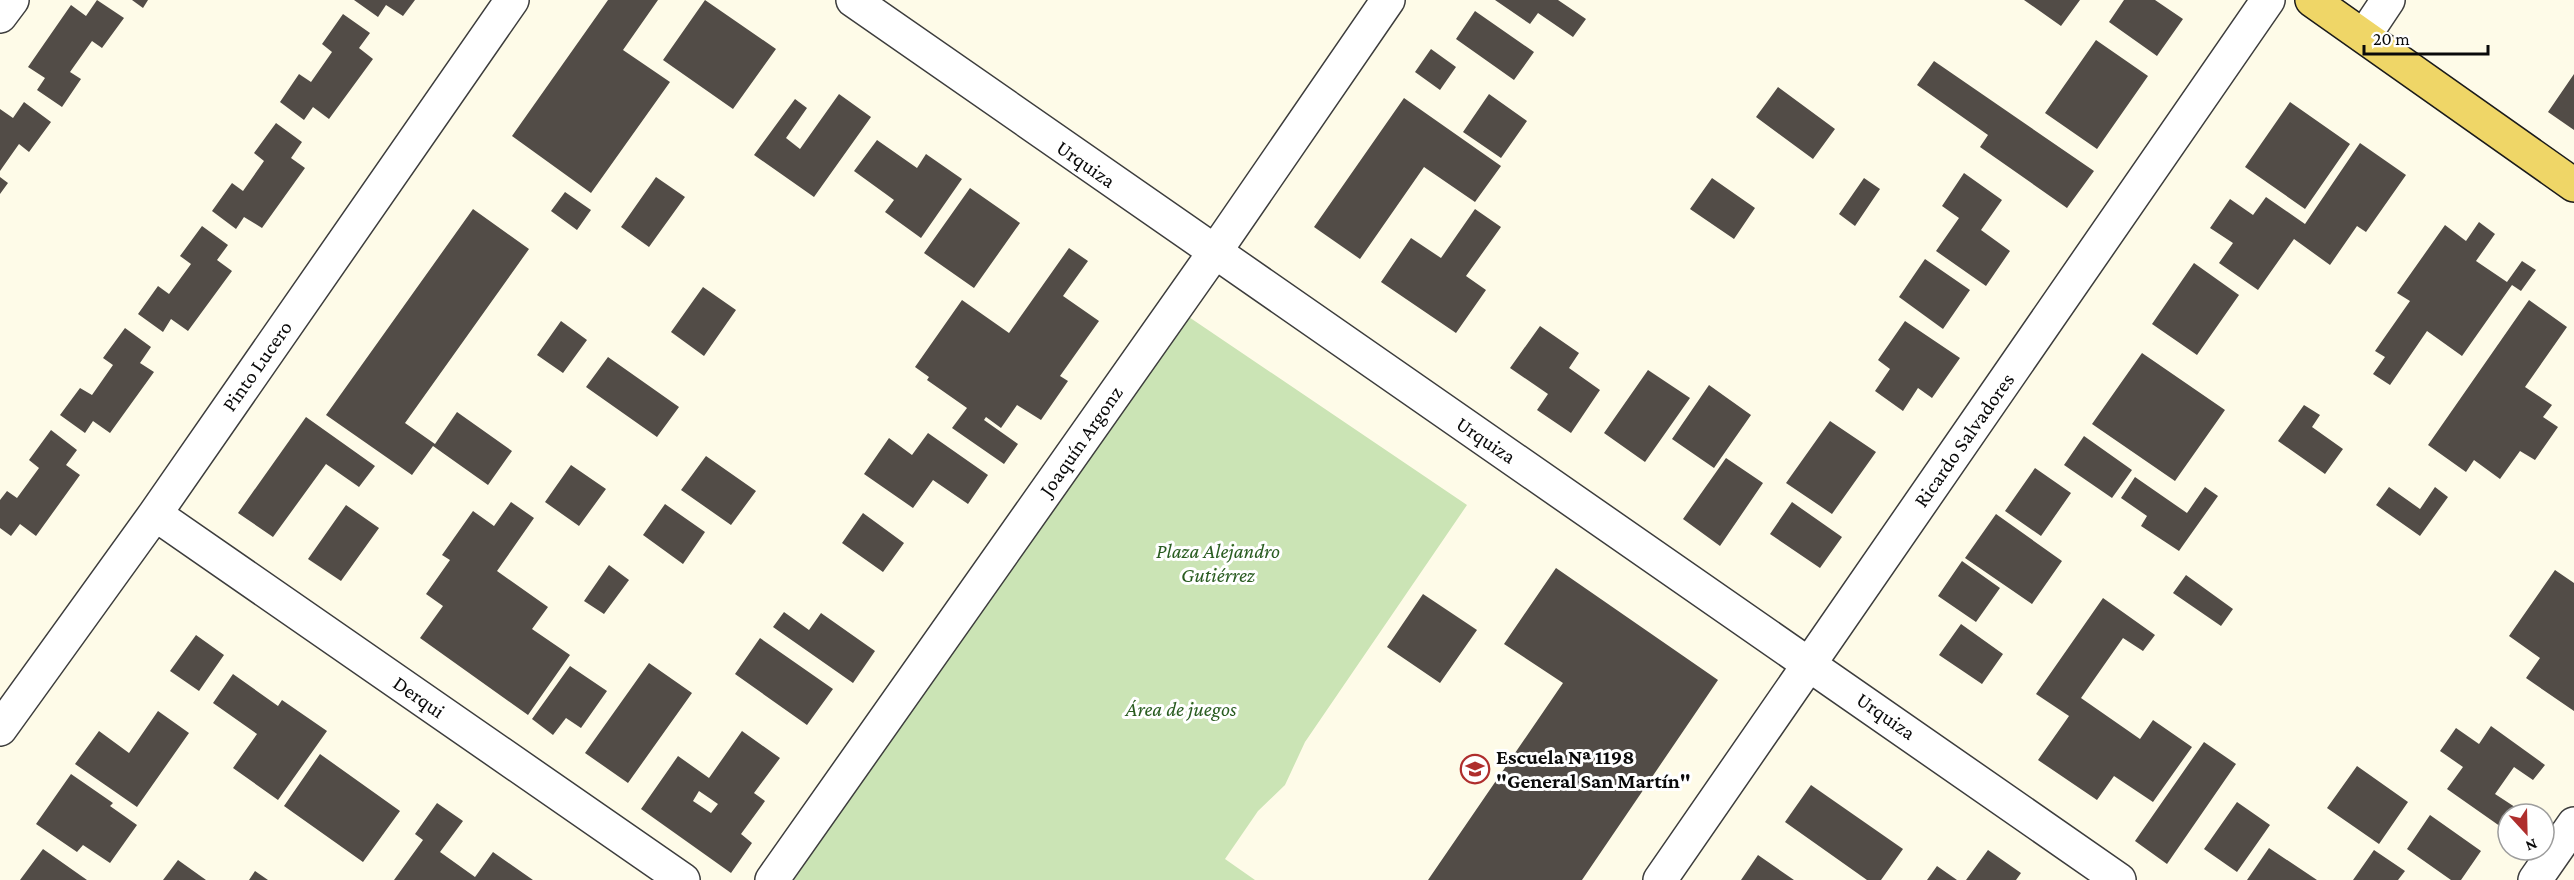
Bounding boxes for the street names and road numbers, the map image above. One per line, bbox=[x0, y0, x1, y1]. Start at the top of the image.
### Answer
street label: Urquiza bbox=[1052, 135, 1120, 193]
street label: Pinto Lucero bbox=[217, 316, 297, 416]
street label: Ricardo Salvadores bbox=[1909, 368, 2019, 512]
street label: Joaquín Argonz bbox=[1033, 381, 1128, 502]
street label: Urquiza bbox=[1452, 411, 1521, 469]
street label: Derqui bbox=[389, 671, 450, 724]
street label: Urquiza bbox=[1852, 687, 1920, 745]

